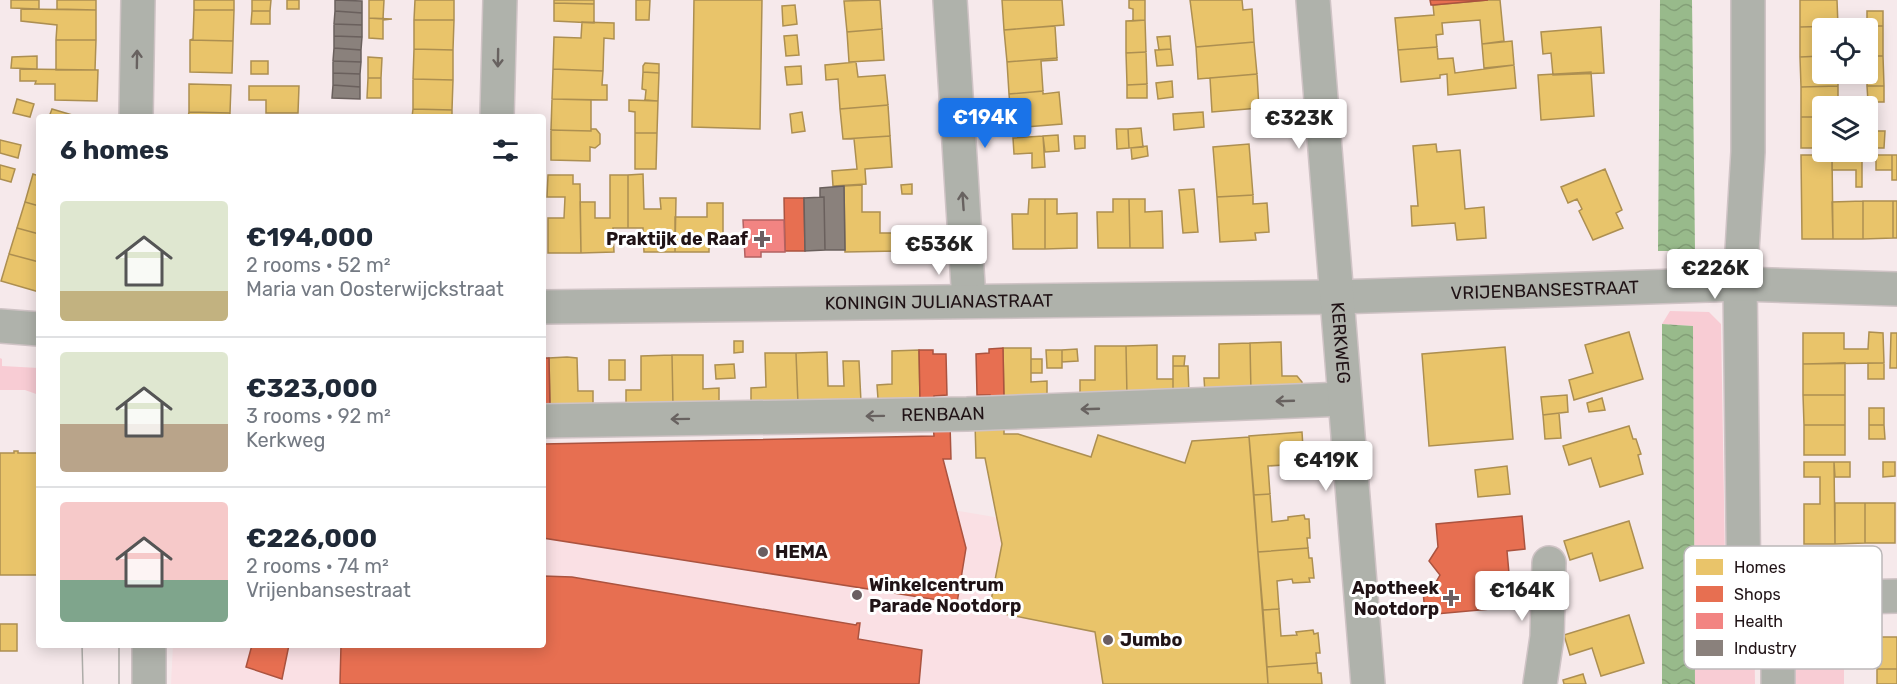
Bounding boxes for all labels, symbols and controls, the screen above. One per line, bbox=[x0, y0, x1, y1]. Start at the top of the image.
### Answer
map controls bbox=[1812, 18, 1878, 162]
button: locate bbox=[1812, 18, 1878, 84]
one-way arrow bbox=[492, 48, 504, 68]
one-way arrow bbox=[131, 49, 143, 69]
button: layers bbox=[1812, 96, 1878, 162]
pin: €194K bbox=[943, 98, 1027, 149]
pin: €323K bbox=[1257, 99, 1341, 150]
text: €194K bbox=[952, 105, 1018, 129]
text: €323K bbox=[1265, 106, 1333, 130]
icon: filters bbox=[489, 134, 522, 167]
text: 6 homes bbox=[60, 135, 169, 166]
one-way arrow bbox=[957, 191, 968, 211]
text: €194,000 bbox=[246, 222, 373, 253]
icon: home bbox=[108, 225, 180, 297]
pin: €536K bbox=[897, 225, 981, 276]
place label: Praktijk de Raaf bbox=[606, 228, 748, 250]
marker: Praktijk de Raaf bbox=[753, 230, 771, 248]
text: €536K bbox=[905, 232, 973, 256]
pin: €226K bbox=[1673, 249, 1757, 300]
text: 2 rooms · 52 m² bbox=[246, 253, 391, 277]
text: €226K bbox=[1681, 256, 1749, 280]
street label: VRIJENBANSESTRAAT bbox=[1450, 276, 1639, 304]
text: Maria van Oosterwijckstraat bbox=[246, 277, 504, 301]
street label: KONINGIN JULIANASTRAAT bbox=[825, 290, 1053, 314]
street label: KERKWEG bbox=[1326, 301, 1355, 385]
text: €323,000 bbox=[246, 373, 378, 404]
icon: home bbox=[108, 376, 180, 448]
one-way arrow bbox=[1276, 396, 1296, 407]
street label: RENBAAN bbox=[901, 402, 985, 426]
one-way arrow bbox=[1081, 403, 1101, 415]
text: 3 rooms · 92 m² bbox=[246, 404, 391, 428]
one-way arrow bbox=[865, 410, 885, 421]
one-way arrow bbox=[670, 413, 690, 425]
text: Kerkweg bbox=[246, 428, 325, 452]
pin: €419K bbox=[1284, 441, 1368, 492]
text: €419K bbox=[1294, 448, 1358, 472]
text: €226,000 bbox=[246, 523, 377, 554]
icon: home bbox=[108, 526, 180, 598]
place label: HEMA bbox=[775, 541, 828, 563]
marker: HEMA bbox=[756, 545, 770, 559]
legend bbox=[1684, 546, 1882, 669]
text: 2 rooms · 74 m² bbox=[246, 554, 389, 578]
text: Homes bbox=[1734, 558, 1786, 577]
pin: €164K bbox=[1480, 571, 1564, 622]
place label: Winkelcentrum Parade Nootdorp bbox=[869, 574, 1021, 617]
place label: Apotheek Nootdorp bbox=[1352, 577, 1439, 620]
text: Vrijenbansestraat bbox=[246, 578, 411, 602]
text: €164K bbox=[1489, 578, 1555, 602]
text: Shops bbox=[1734, 585, 1781, 604]
marker: Winkelcentrum Parade Nootdorp bbox=[850, 588, 864, 602]
marker: Apotheek Nootdorp bbox=[1444, 591, 1458, 605]
text: Health bbox=[1734, 612, 1783, 631]
place label: Jumbo bbox=[1120, 629, 1182, 651]
marker: Jumbo bbox=[1101, 633, 1115, 647]
text: Industry bbox=[1734, 639, 1797, 658]

